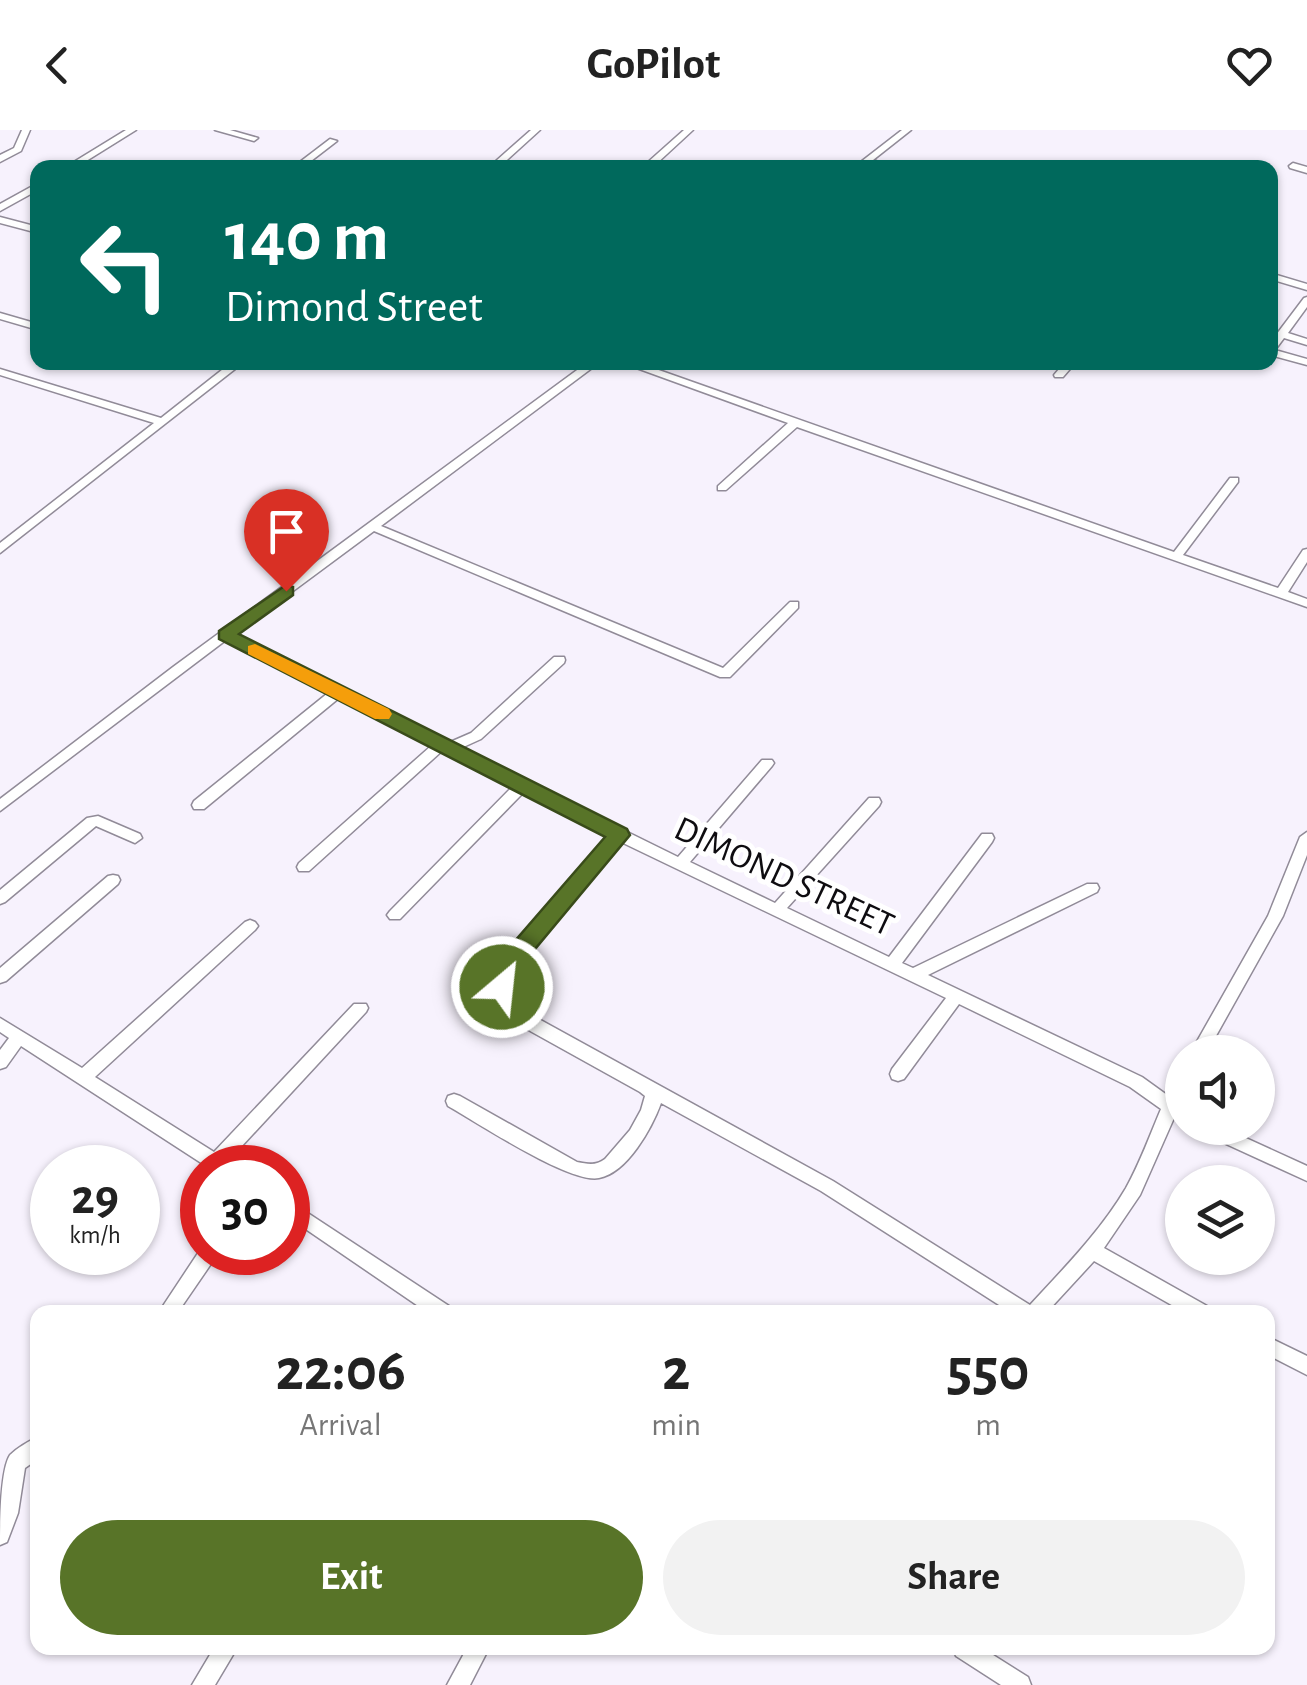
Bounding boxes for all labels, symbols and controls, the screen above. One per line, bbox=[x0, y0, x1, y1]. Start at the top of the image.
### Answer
icon: back bbox=[30, 38, 85, 93]
icon: heart bbox=[1222, 38, 1277, 93]
text: GoPilot bbox=[587, 42, 720, 87]
icon: left bbox=[60, 200, 190, 330]
text: 140 m bbox=[225, 203, 389, 273]
text: Dimond Street bbox=[225, 285, 483, 330]
pin bbox=[244, 489, 329, 592]
icon: arrive bbox=[259, 504, 314, 559]
street label: DIMOND STREET bbox=[669, 811, 899, 943]
position arrow bbox=[450, 935, 554, 1039]
map controls bbox=[1165, 1035, 1275, 1275]
button: sound bbox=[1165, 1035, 1275, 1145]
speed limit sign: 30 bbox=[180, 1145, 310, 1275]
button: layers bbox=[1165, 1165, 1275, 1275]
text: 29 bbox=[71, 1173, 119, 1223]
text: km/h bbox=[69, 1223, 121, 1248]
text: 22:06 bbox=[275, 1341, 406, 1401]
text: 2 bbox=[662, 1341, 690, 1401]
text: 550 bbox=[946, 1341, 1030, 1401]
text: Arrival bbox=[299, 1409, 382, 1441]
text: min bbox=[651, 1409, 701, 1441]
text: m bbox=[975, 1409, 1001, 1441]
button: Exit bbox=[60, 1520, 643, 1635]
button: Share bbox=[663, 1520, 1245, 1635]

